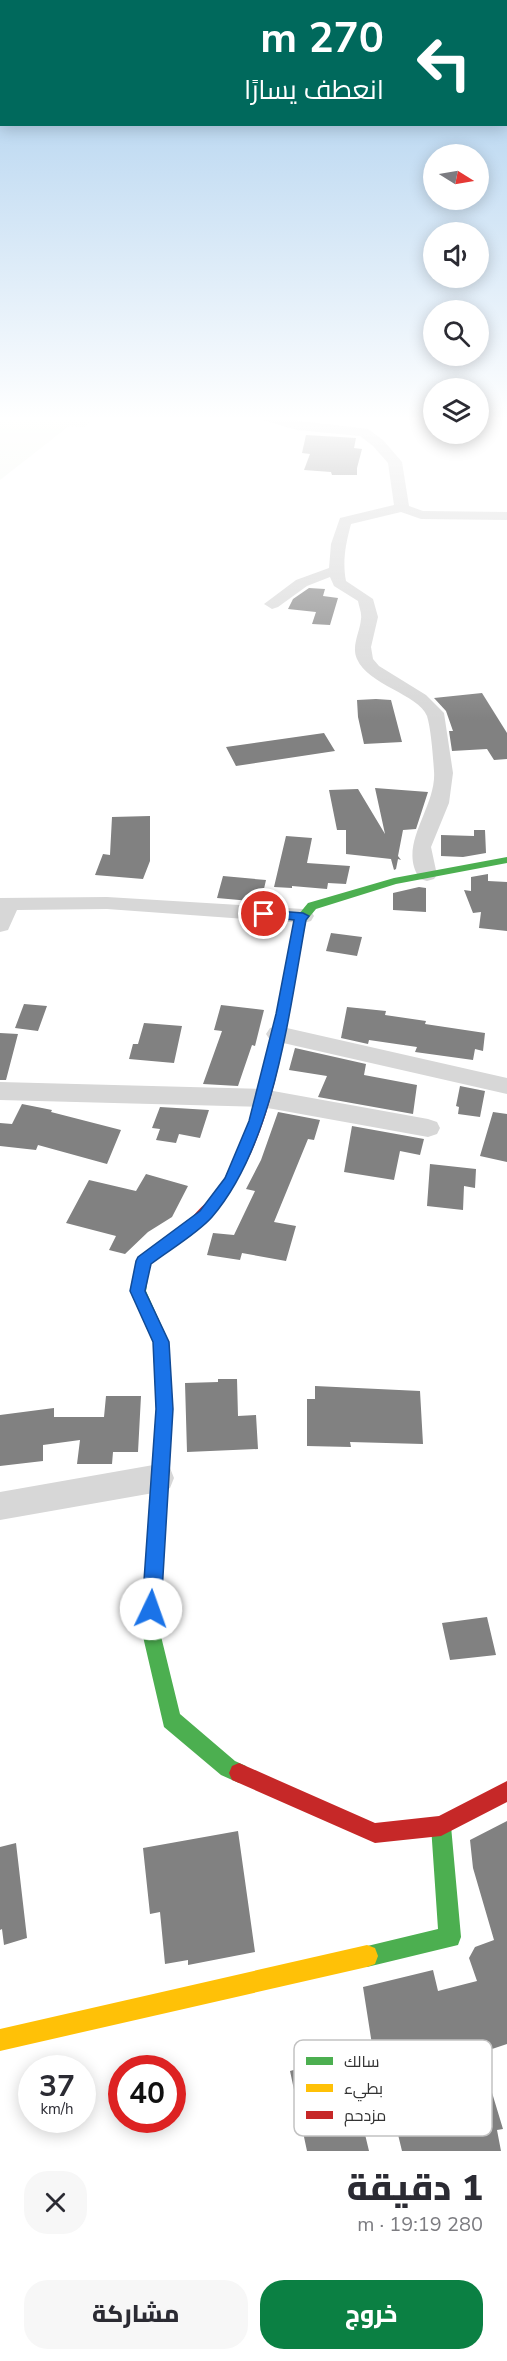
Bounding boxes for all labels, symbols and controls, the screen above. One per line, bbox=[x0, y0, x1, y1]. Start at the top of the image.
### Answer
text: 270 m bbox=[260, 10, 384, 67]
icon: left bbox=[405, 24, 483, 102]
text: انعطف يسارًا bbox=[244, 72, 384, 109]
north arrow bbox=[423, 144, 489, 210]
map controls bbox=[423, 144, 489, 444]
button: sound bbox=[423, 222, 489, 288]
button: search bbox=[423, 300, 489, 366]
button: layers bbox=[423, 378, 489, 444]
pin bbox=[238, 888, 289, 939]
icon: arrive bbox=[247, 897, 280, 930]
position arrow bbox=[119, 1577, 183, 1641]
legend bbox=[294, 2040, 492, 2136]
text: سالك bbox=[344, 2051, 379, 2073]
speed limit sign: 40 bbox=[108, 2055, 186, 2133]
text: 37 bbox=[39, 2066, 75, 2107]
text: بطيء bbox=[344, 2078, 383, 2102]
text: km/h bbox=[40, 2099, 74, 2119]
text: مزدحم bbox=[344, 2105, 386, 2127]
text: 1 دقيقة bbox=[347, 2164, 483, 2213]
button: close bbox=[24, 2171, 87, 2234]
text: 280 m · 19:19 bbox=[357, 2211, 483, 2238]
button: مشاركة bbox=[24, 2280, 248, 2349]
button: خروج bbox=[260, 2280, 483, 2349]

